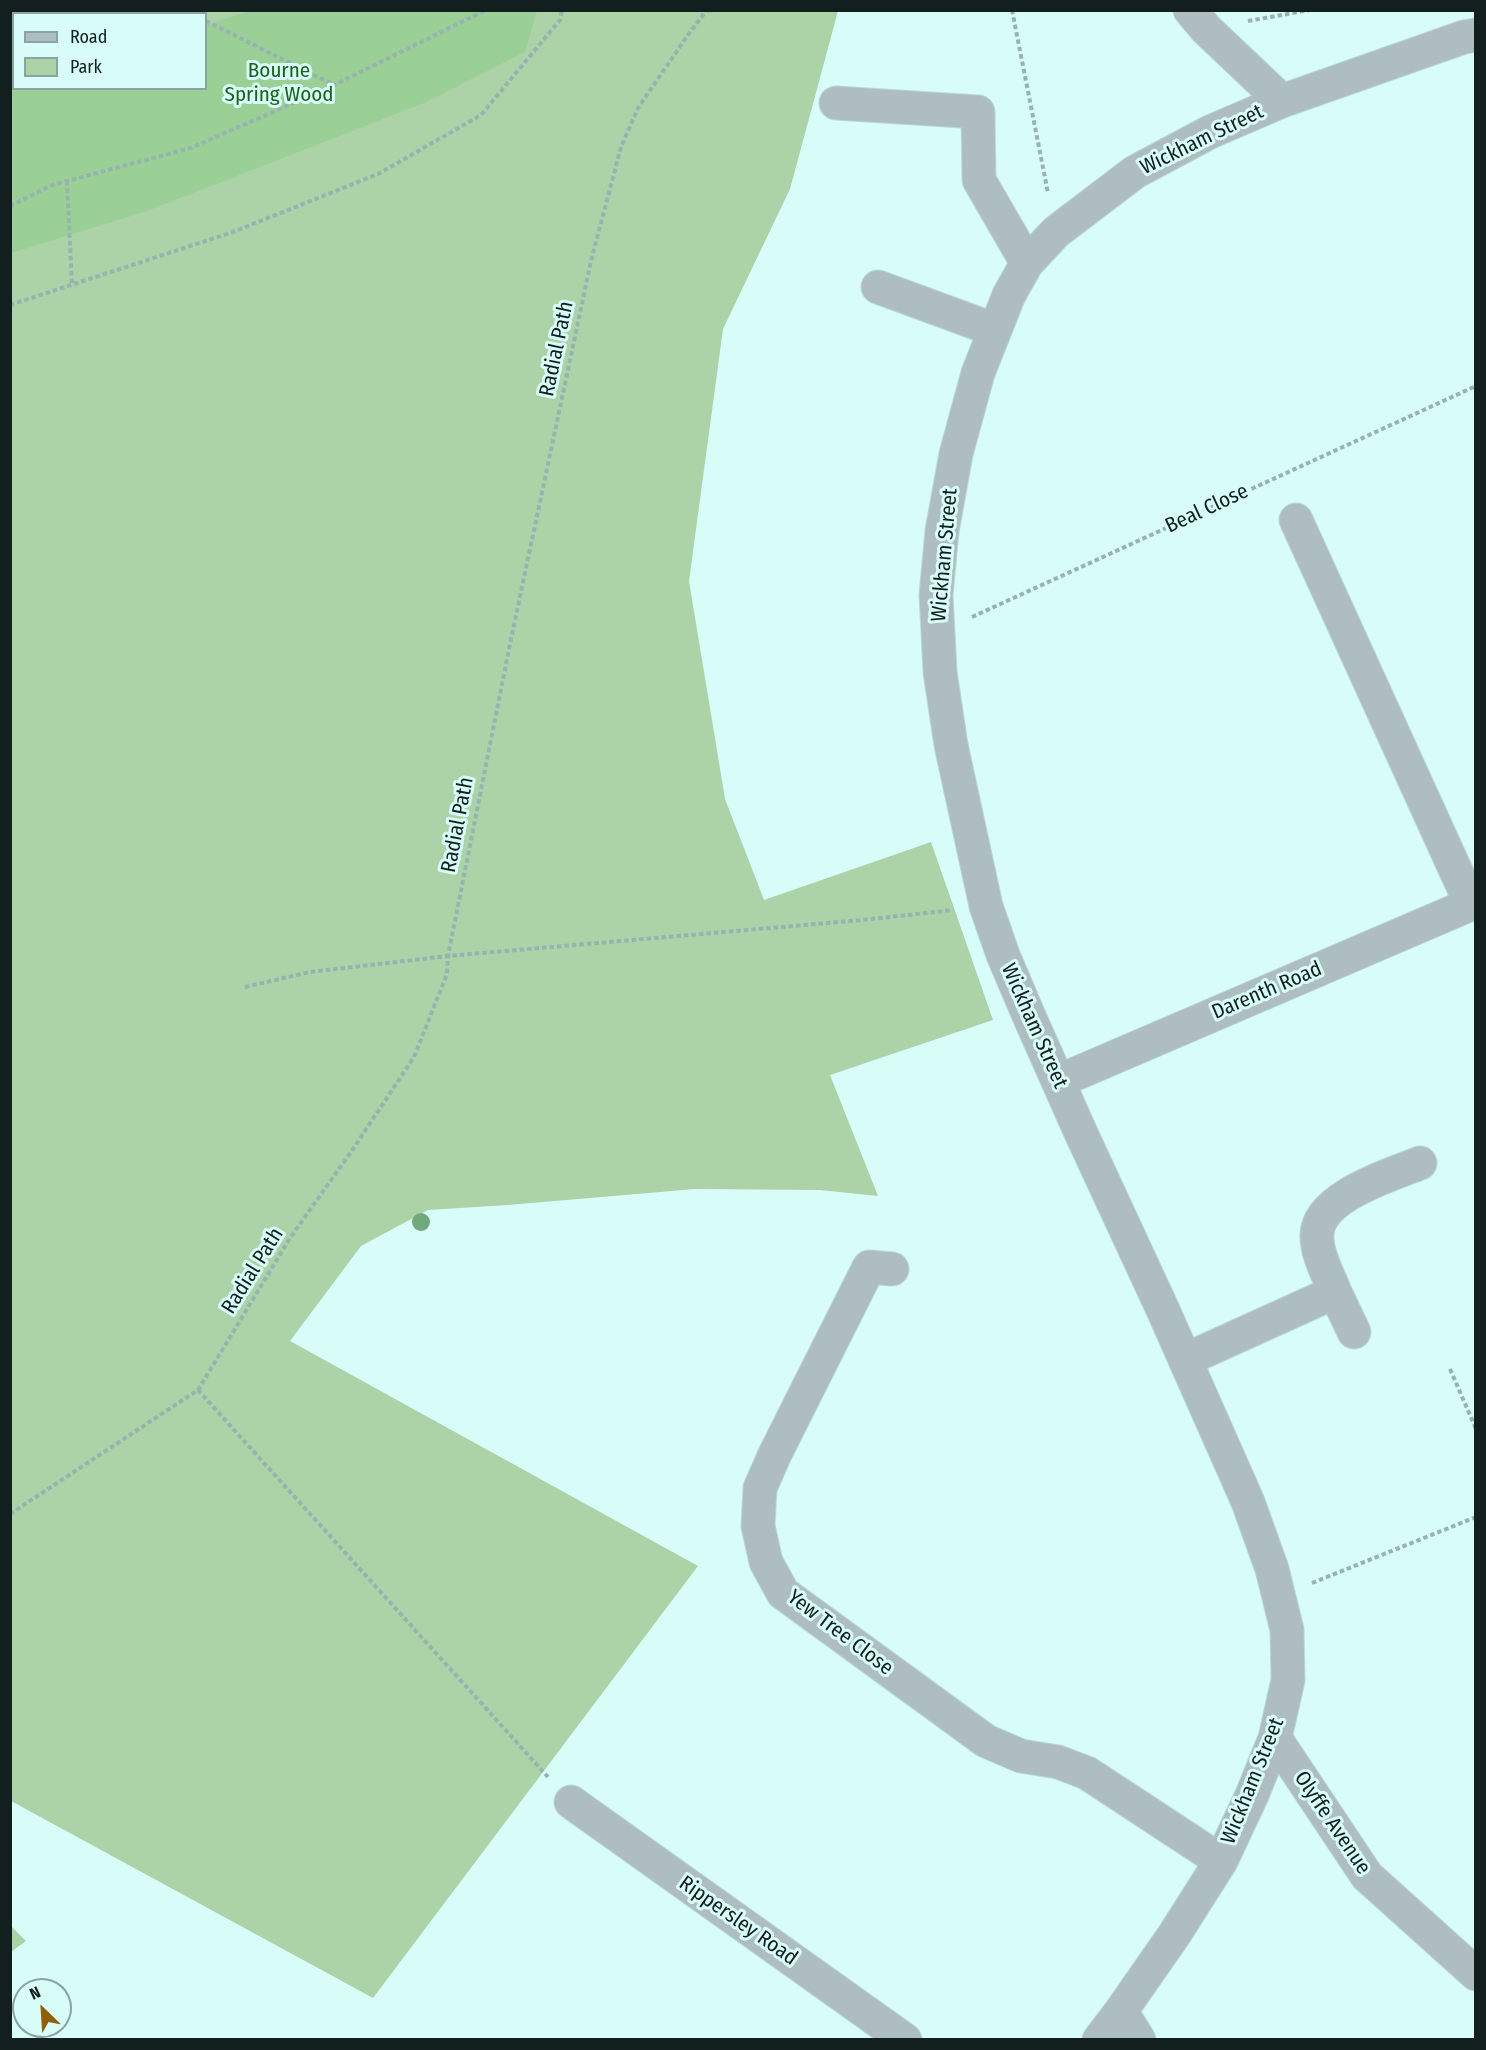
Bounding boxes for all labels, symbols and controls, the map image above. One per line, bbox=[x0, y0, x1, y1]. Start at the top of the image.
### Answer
legend bbox=[12, 12, 207, 90]
text: Road bbox=[70, 26, 107, 48]
text: Park bbox=[70, 56, 102, 78]
park label: Bourne Spring Wood bbox=[225, 58, 333, 108]
street label: Wickham Street bbox=[1136, 99, 1268, 181]
street label: Radial Path bbox=[535, 299, 579, 399]
street label: Beal Close bbox=[1162, 479, 1252, 539]
street label: Wickham Street bbox=[927, 487, 963, 623]
street label: Radial Path bbox=[436, 775, 480, 875]
street label: Darenth Road bbox=[1208, 957, 1326, 1025]
street label: Wickham Street bbox=[995, 960, 1073, 1092]
street label: Radial Path bbox=[217, 1223, 289, 1319]
street label: Yew Tree Close bbox=[782, 1585, 898, 1681]
street label: Wickham Street bbox=[1216, 1714, 1290, 1848]
street label: Olyffe Avenue bbox=[1288, 1767, 1376, 1879]
street label: Rippersley Road bbox=[674, 1871, 802, 1971]
north arrow bbox=[12, 1978, 72, 2038]
text: N bbox=[27, 1982, 43, 2004]

